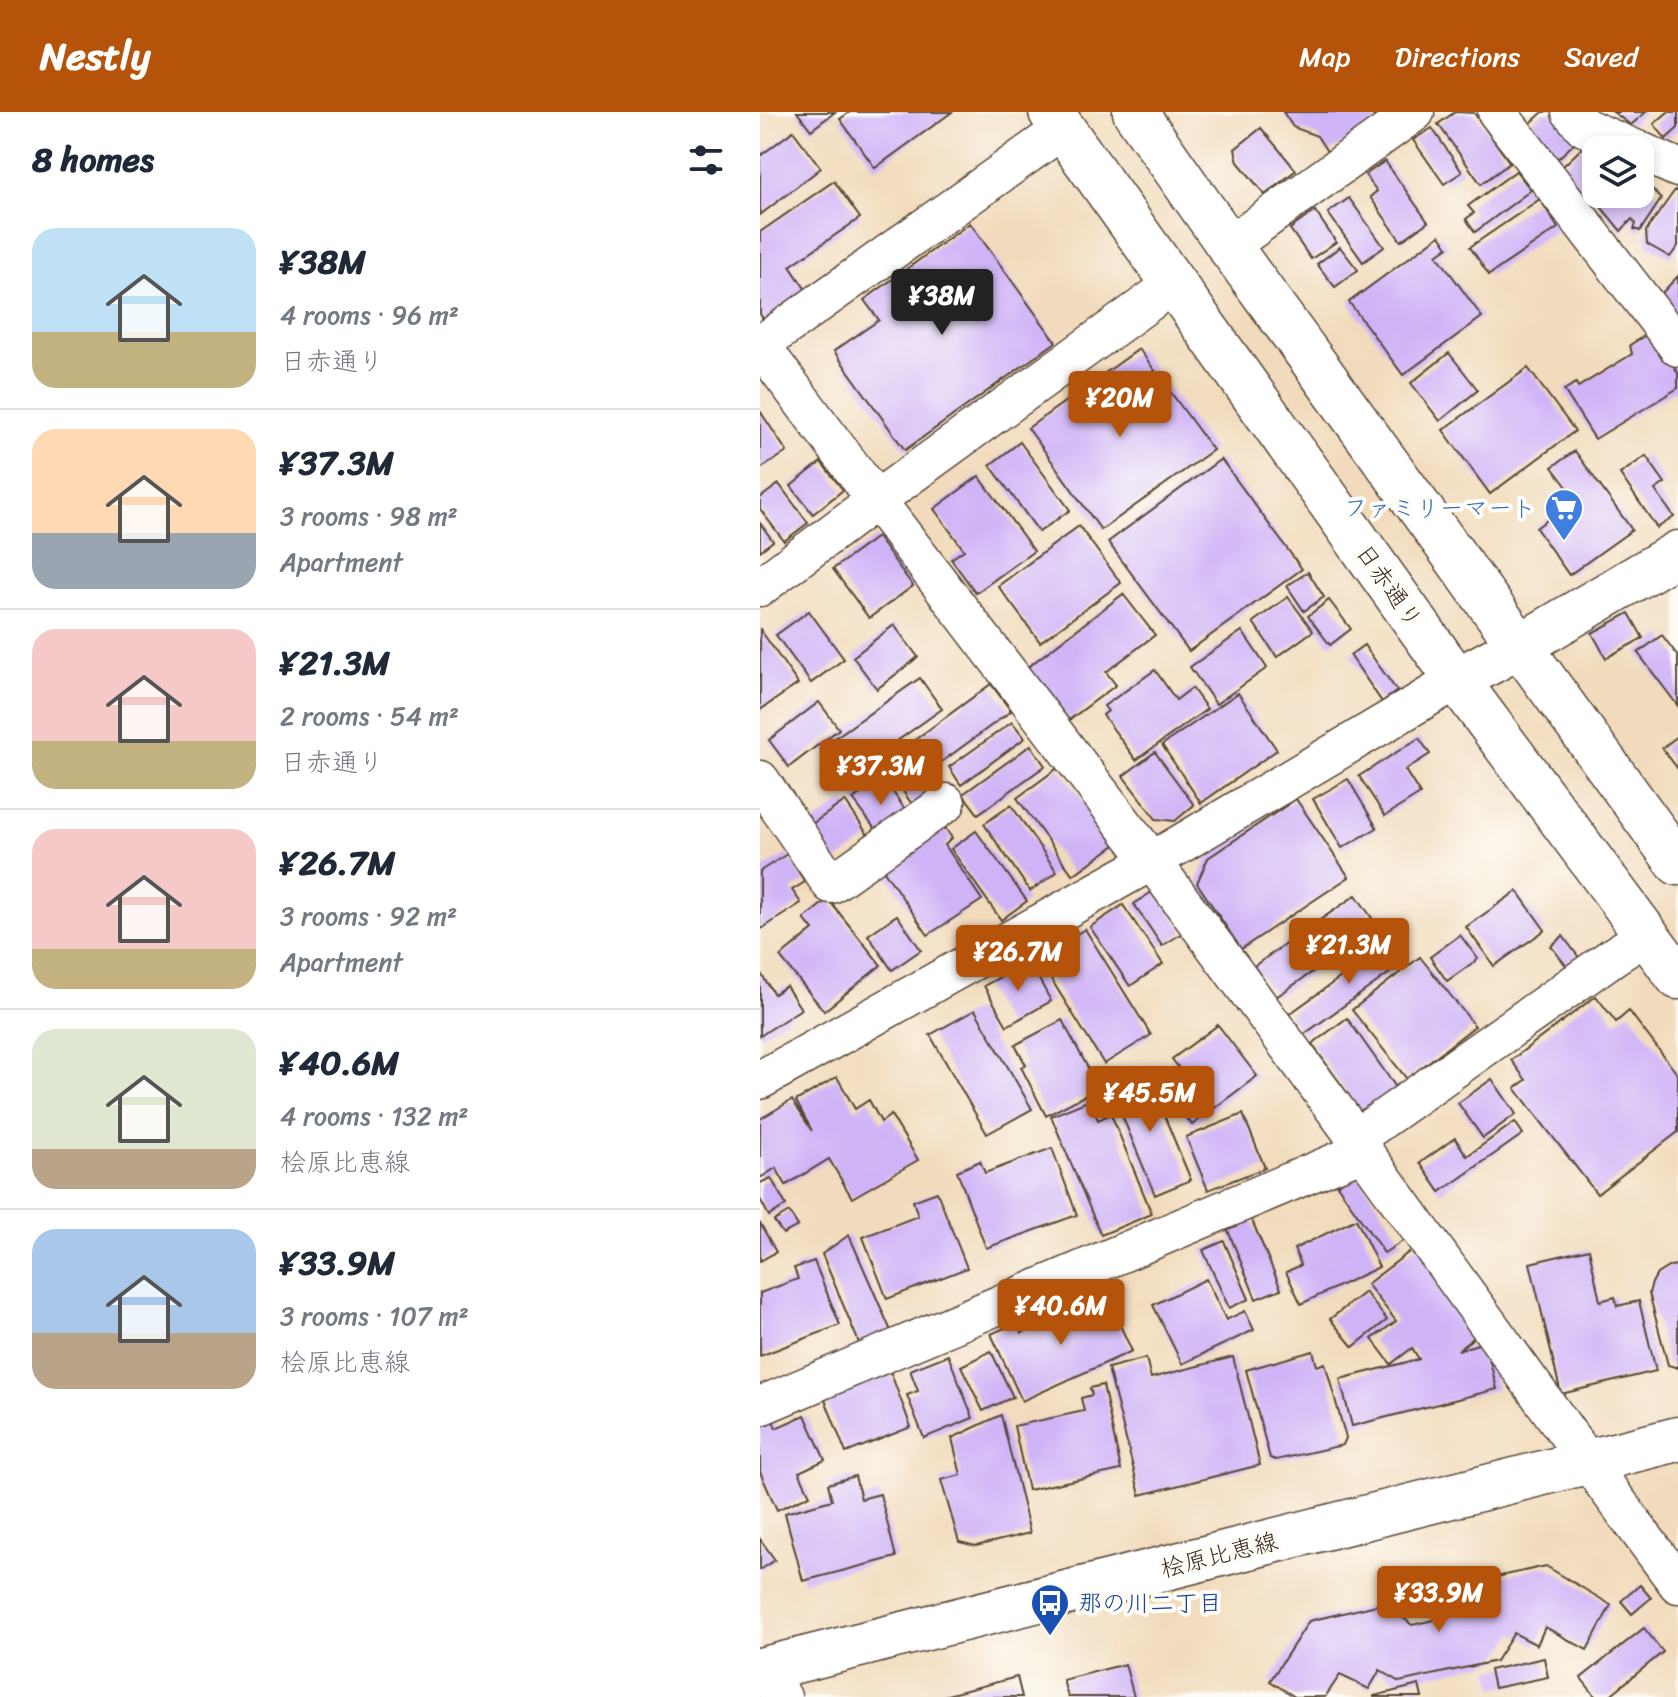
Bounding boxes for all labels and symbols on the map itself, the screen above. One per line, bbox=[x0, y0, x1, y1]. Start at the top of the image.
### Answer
pin: ¥38M bbox=[895, 269, 989, 337]
pin: ¥20M bbox=[1073, 371, 1167, 439]
place label: ファミリーマート bbox=[1344, 487, 1536, 529]
supermarket icon: ファミリーマート bbox=[1543, 487, 1585, 542]
street label: 日赤通り bbox=[1344, 535, 1434, 637]
pin: ¥37.3M bbox=[816, 739, 946, 807]
pin: ¥21.3M bbox=[1284, 918, 1414, 986]
pin: ¥26.7M bbox=[953, 925, 1083, 993]
pin: ¥45.5M bbox=[1085, 1066, 1215, 1134]
pin: ¥40.6M bbox=[996, 1279, 1126, 1347]
street label: 桧原比恵線 bbox=[1156, 1520, 1282, 1590]
pin: ¥33.9M bbox=[1374, 1566, 1504, 1634]
bus stop icon: 那の川二丁目 bbox=[1029, 1582, 1071, 1637]
place label: 那の川二丁目 bbox=[1078, 1582, 1222, 1624]

